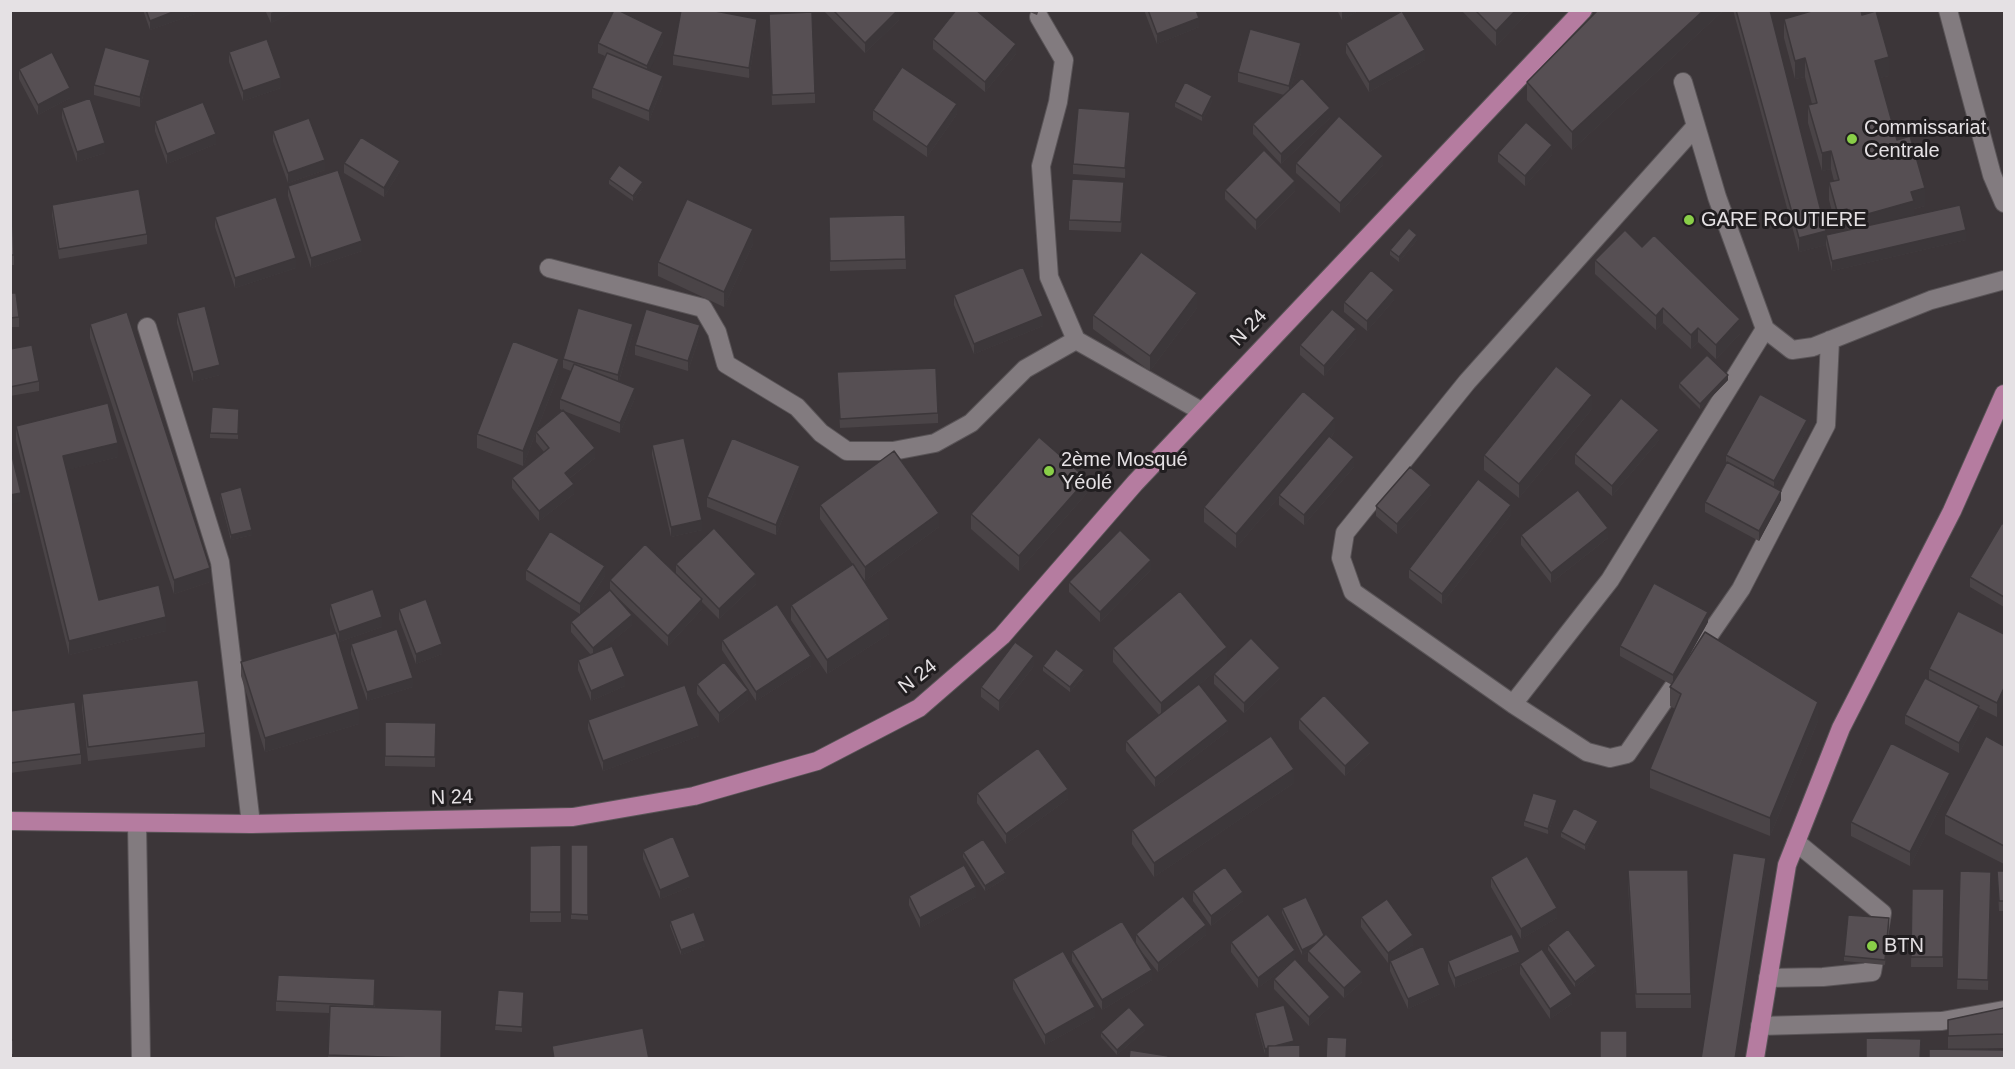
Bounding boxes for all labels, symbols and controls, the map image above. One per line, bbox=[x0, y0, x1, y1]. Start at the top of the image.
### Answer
place label: Commissariat Centrale bbox=[1864, 116, 1986, 163]
marker: Commissariat Centrale bbox=[1845, 132, 1859, 146]
place label: GARE ROUTIERE bbox=[1701, 208, 1867, 232]
marker: GARE ROUTIERE bbox=[1682, 213, 1696, 227]
street label: N 24 bbox=[1226, 304, 1272, 352]
place label: 2ème Mosqué Yéolé bbox=[1061, 448, 1188, 495]
marker: 2ème Mosqué Yéolé bbox=[1042, 464, 1056, 478]
street label: N 24 bbox=[894, 655, 942, 699]
street label: N 24 bbox=[430, 785, 474, 811]
place label: BTN bbox=[1884, 934, 1924, 958]
marker: BTN bbox=[1865, 939, 1879, 953]

